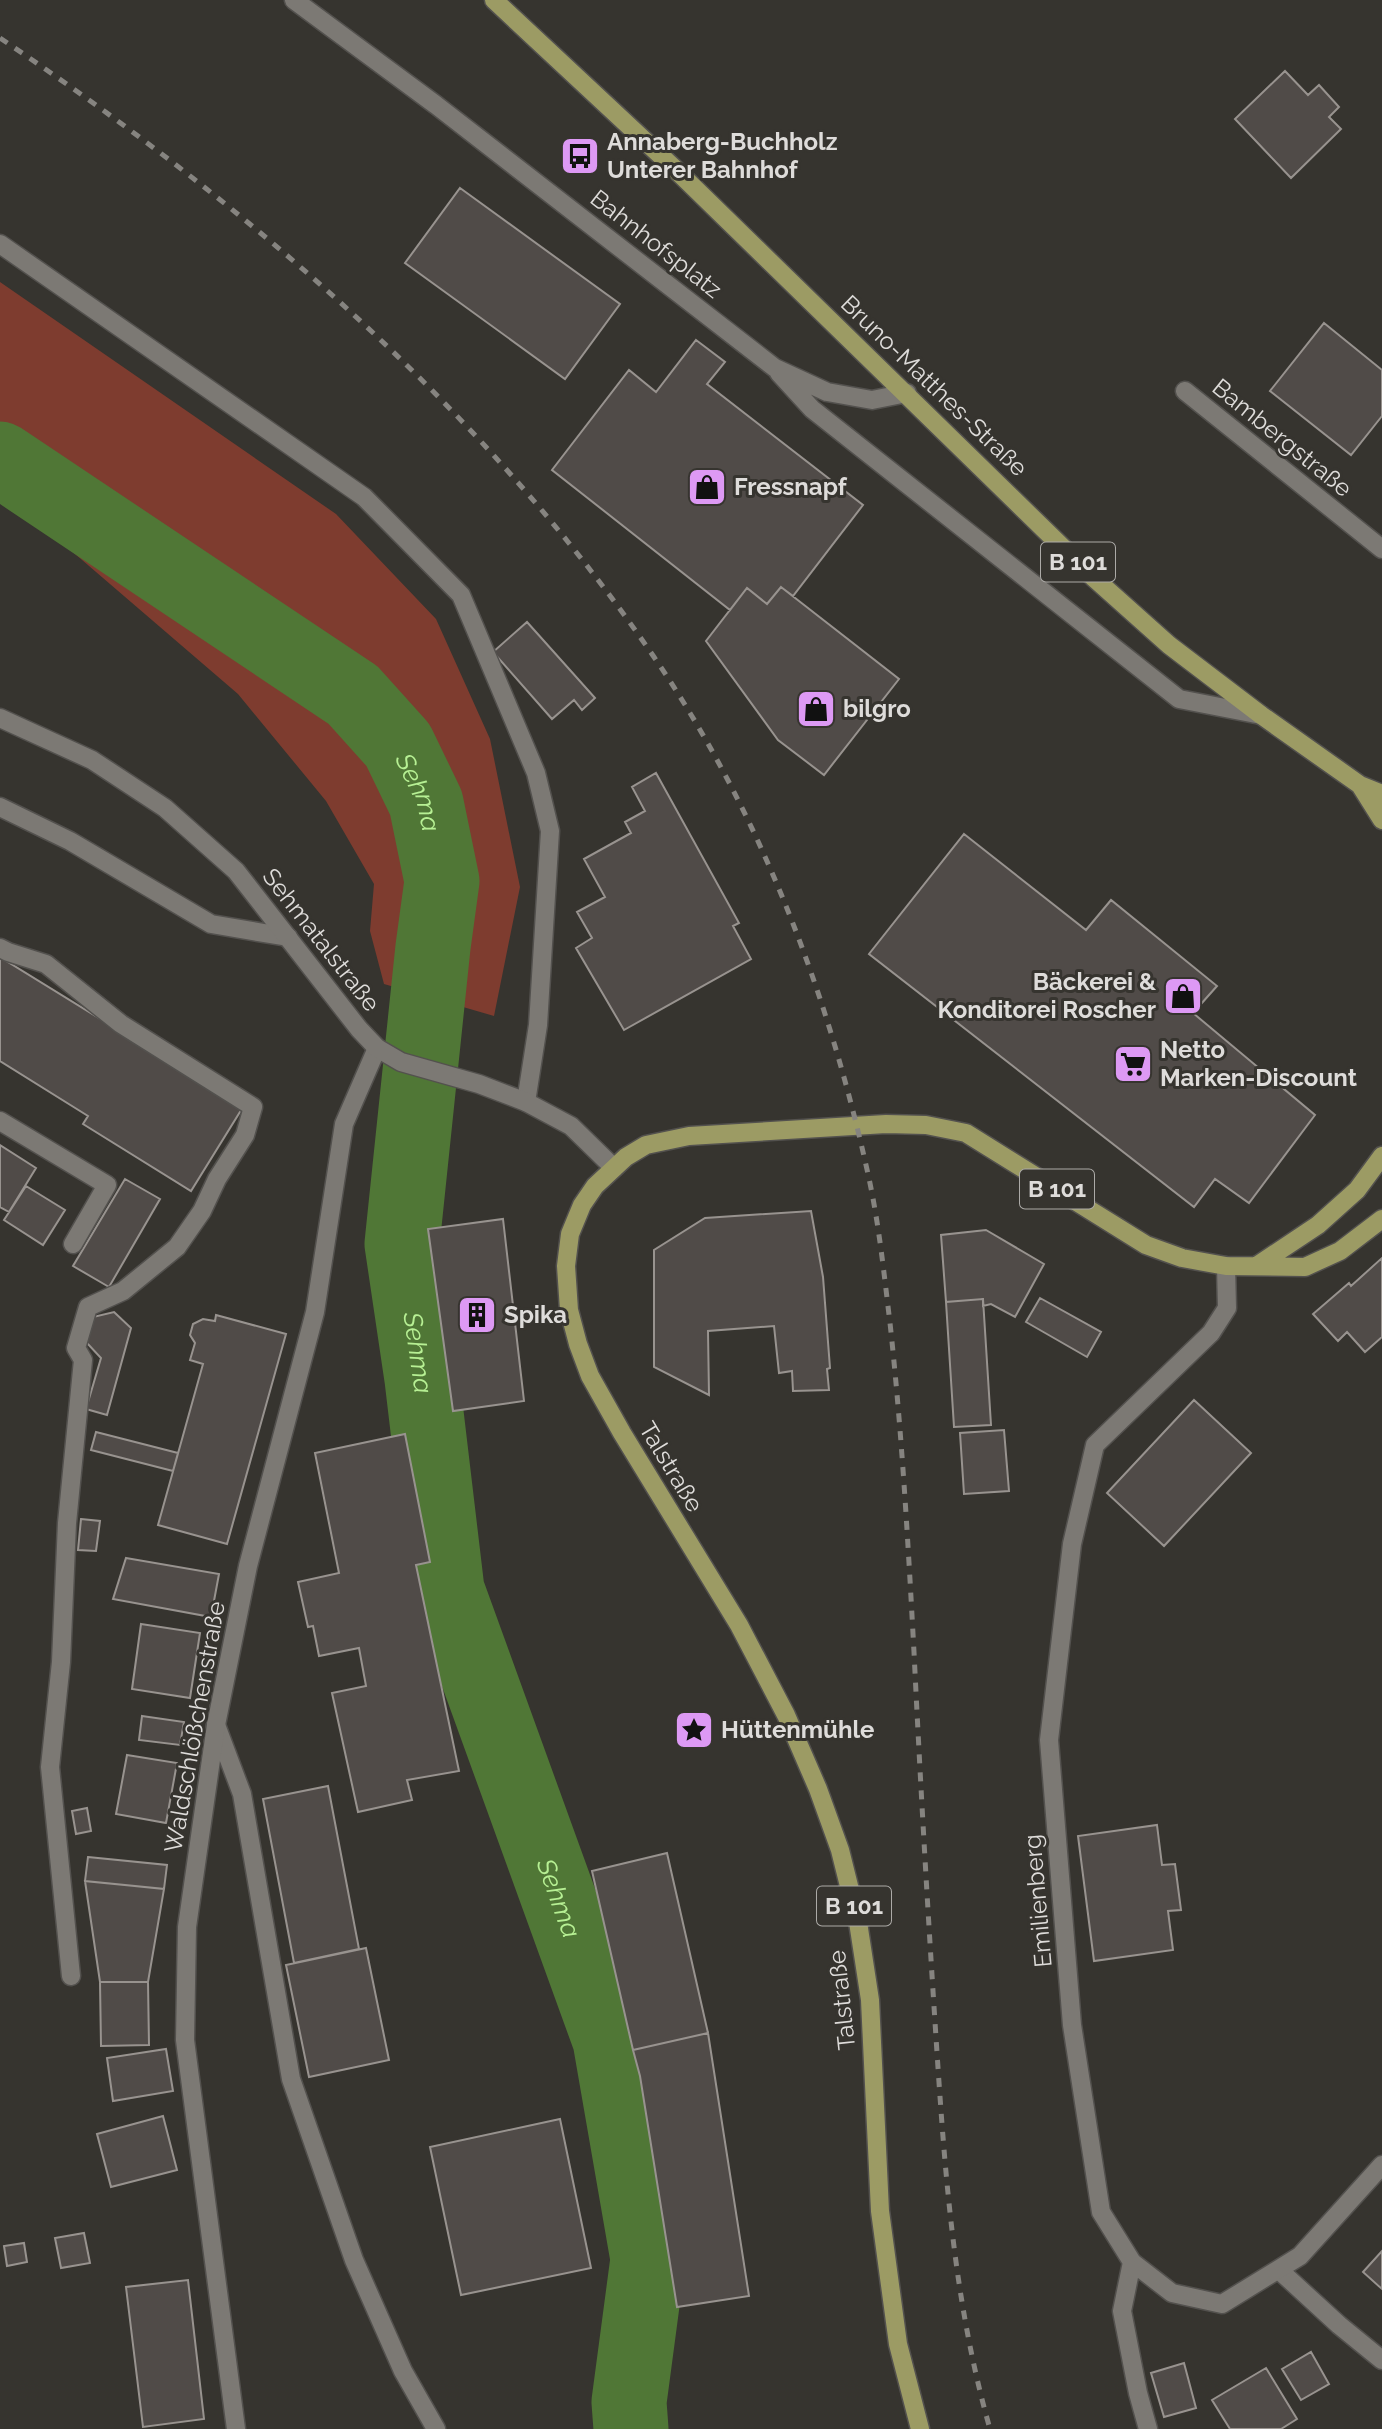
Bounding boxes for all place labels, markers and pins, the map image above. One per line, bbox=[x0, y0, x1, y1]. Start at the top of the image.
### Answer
place label: Annaberg-Buchholz Unterer Bahnhof bbox=[607, 127, 838, 184]
bus stop icon: Annaberg-Buchholz Unterer Bahnhof bbox=[559, 135, 601, 177]
shop icon: Fressnapf bbox=[686, 466, 728, 508]
place label: Fressnapf bbox=[734, 472, 848, 501]
shop icon: bilgro bbox=[795, 688, 837, 730]
place label: bilgro bbox=[843, 694, 911, 723]
place label: Bäckerei & Konditorei Roscher bbox=[938, 967, 1157, 1024]
shop icon: Bäckerei & Konditorei Roscher bbox=[1162, 975, 1204, 1017]
place label: Netto Marken-Discount bbox=[1160, 1035, 1357, 1092]
supermarket icon: Netto Marken-Discount bbox=[1112, 1043, 1154, 1085]
building icon: Spika bbox=[456, 1294, 498, 1336]
place label: Spika bbox=[504, 1300, 567, 1329]
place icon: Hüttenmühle bbox=[673, 1709, 715, 1751]
place label: Hüttenmühle bbox=[721, 1715, 874, 1744]

